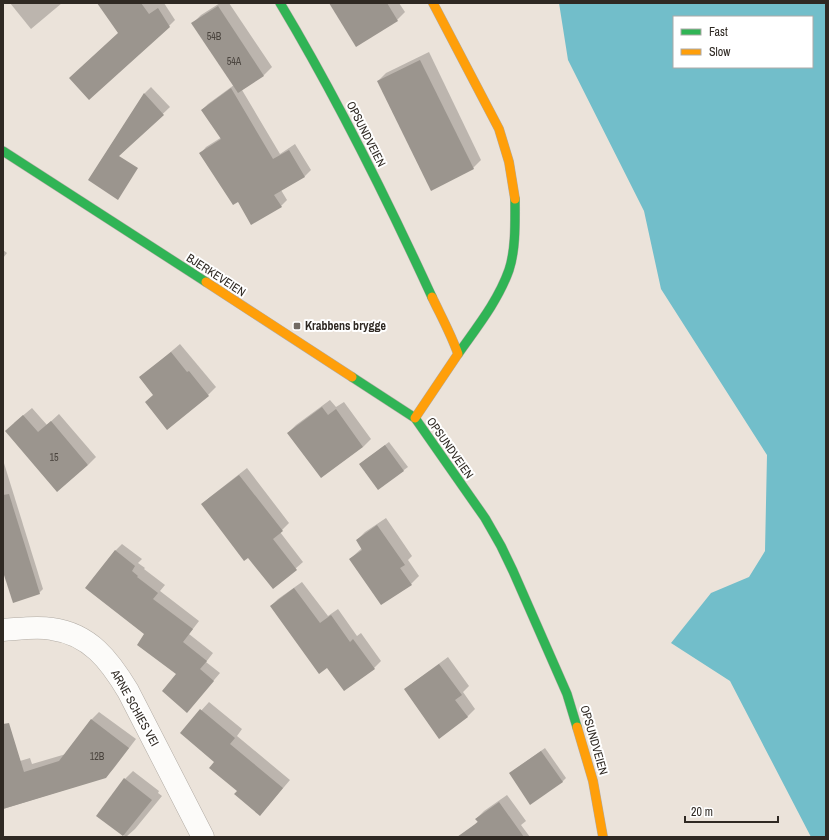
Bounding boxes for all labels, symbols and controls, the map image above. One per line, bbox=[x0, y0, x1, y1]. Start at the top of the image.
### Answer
legend bbox=[673, 16, 813, 68]
text: Fast bbox=[709, 24, 728, 40]
house number: 54B bbox=[207, 30, 222, 43]
text: Slow bbox=[709, 44, 731, 60]
house number: 54A bbox=[227, 55, 242, 68]
street label: OPSUNDVEIEN bbox=[343, 98, 389, 170]
street label: BJERKEVEIEN bbox=[183, 250, 249, 300]
place label: Krabbens brygge bbox=[305, 318, 386, 334]
marker: Krabbens brygge bbox=[292, 321, 302, 331]
street label: OPSUNDVEIEN bbox=[423, 414, 477, 482]
house number: 15 bbox=[49, 451, 59, 464]
street label: ARNE SCHIES VEI bbox=[107, 666, 163, 749]
street label: OPSUNDVEIEN bbox=[576, 703, 612, 777]
house number: 12B bbox=[90, 750, 105, 763]
scale bar bbox=[685, 798, 778, 824]
text: 20 m bbox=[691, 804, 713, 820]

